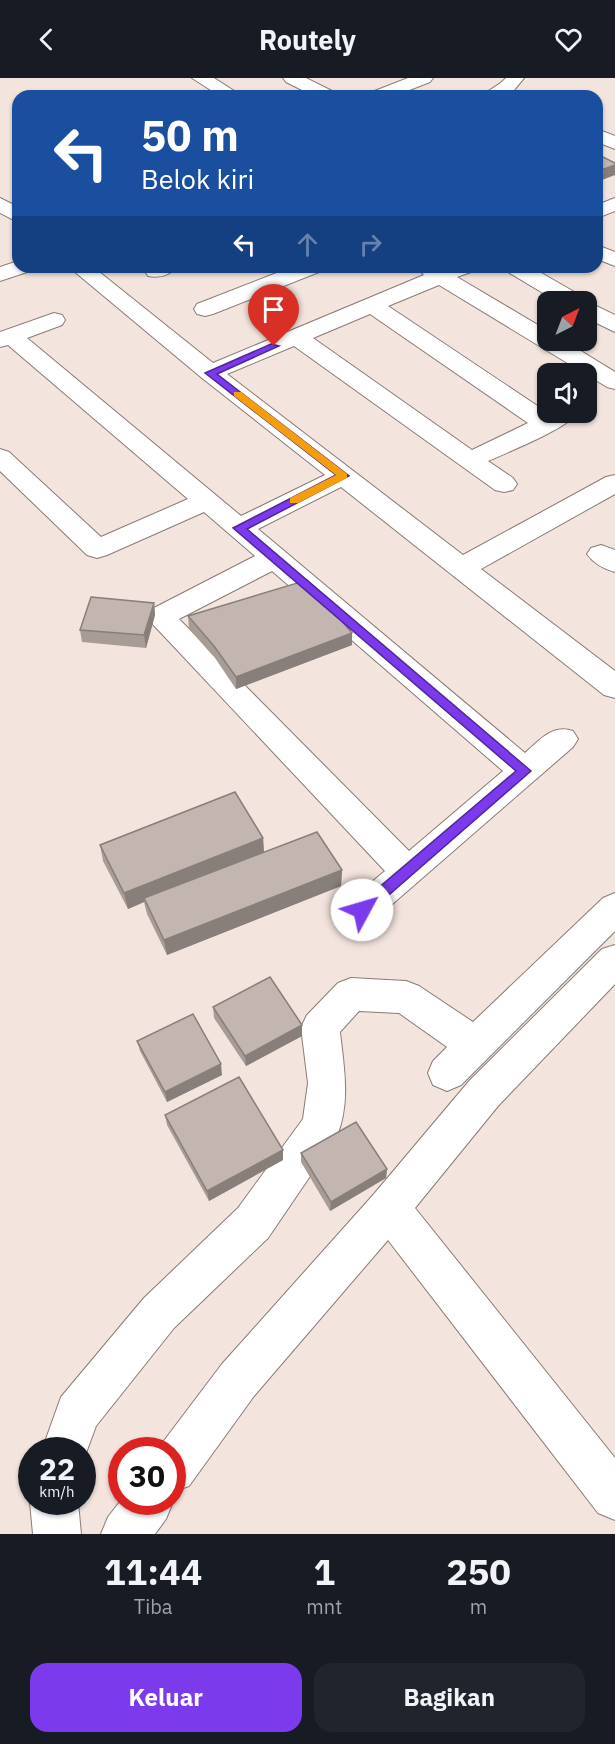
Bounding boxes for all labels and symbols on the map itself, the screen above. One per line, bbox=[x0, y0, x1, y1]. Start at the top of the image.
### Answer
pin bbox=[248, 284, 299, 346]
north arrow bbox=[537, 291, 597, 351]
position arrow bbox=[330, 878, 394, 942]
speed limit sign: 30 bbox=[108, 1437, 186, 1515]

